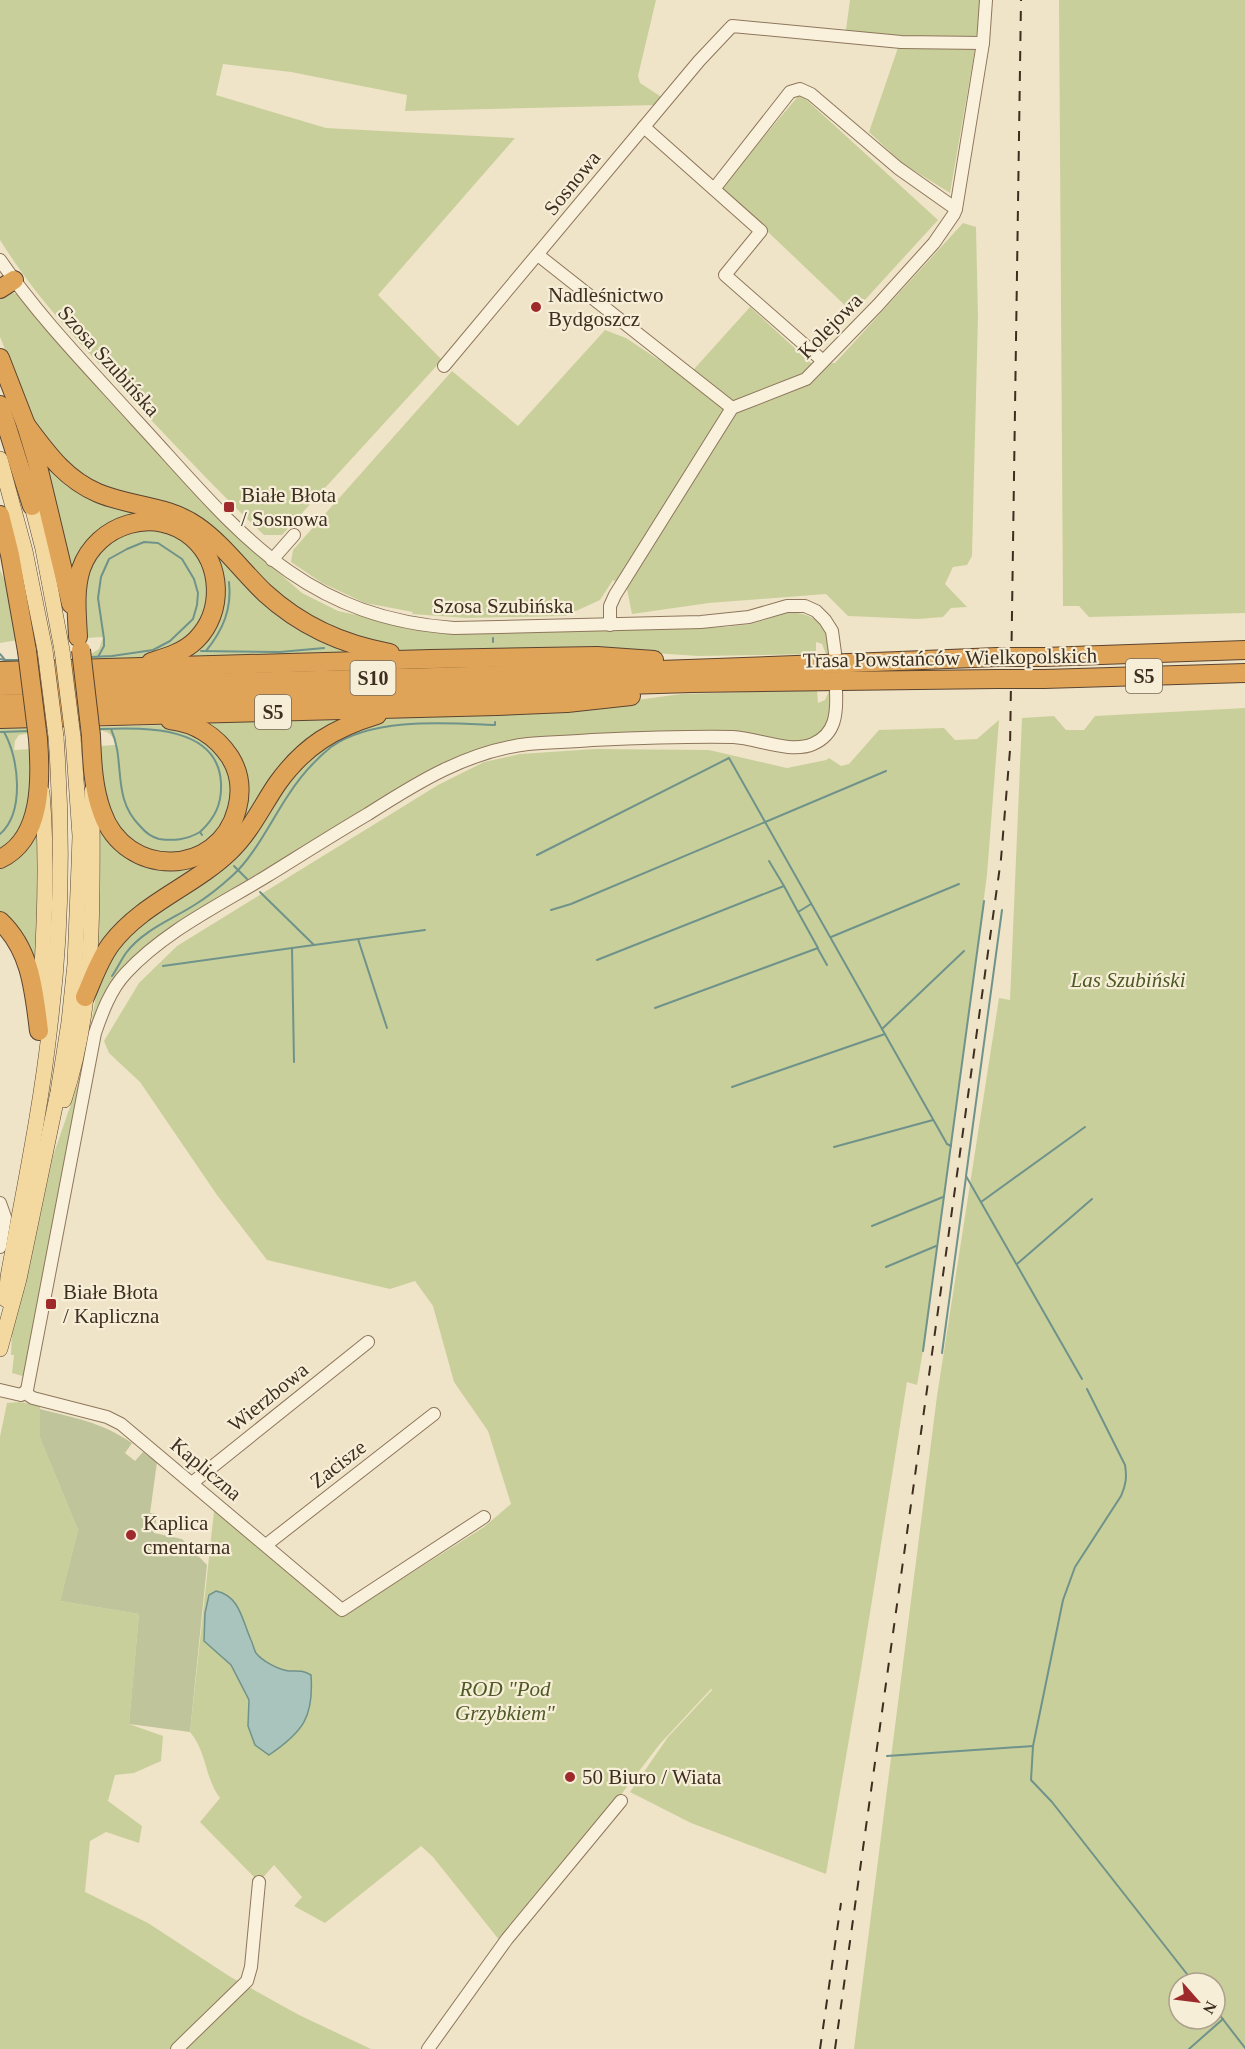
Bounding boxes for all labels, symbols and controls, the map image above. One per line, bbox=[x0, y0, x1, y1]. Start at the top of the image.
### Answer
street label: Sosnowa bbox=[539, 145, 606, 220]
place label: Nadleśnictwo Bydgoszcz bbox=[548, 283, 663, 331]
street label: Kolejowa bbox=[793, 288, 867, 364]
marker: Nadleśnictwo Bydgoszcz bbox=[529, 300, 543, 314]
street label: Szosa Szubińska bbox=[53, 301, 165, 422]
place label: Białe Błota / Sosnowa bbox=[241, 483, 337, 531]
marker: Białe Błota / Sosnowa bbox=[222, 500, 236, 514]
street label: Szosa Szubińska bbox=[433, 594, 574, 618]
street label: Trasa Powstańców Wielkopolskich bbox=[803, 643, 1098, 673]
road number: S5 bbox=[1126, 659, 1162, 693]
road number: S10 bbox=[350, 661, 395, 695]
road number: S5 bbox=[255, 695, 291, 729]
park label: Las Szubiński bbox=[1070, 968, 1186, 992]
place label: Białe Błota / Kapliczna bbox=[63, 1280, 160, 1328]
marker: Białe Błota / Kapliczna bbox=[44, 1297, 58, 1311]
street label: Wierzbowa bbox=[223, 1357, 313, 1437]
street label: Kapliczna bbox=[166, 1432, 247, 1506]
street label: Zacisze bbox=[305, 1435, 371, 1493]
place label: Kaplica cmentarna bbox=[143, 1511, 231, 1559]
marker: Kaplica cmentarna bbox=[124, 1528, 138, 1542]
park label: ROD "Pod Grzybkiem" bbox=[455, 1677, 555, 1725]
place label: 50 Biuro / Wiata bbox=[582, 1765, 722, 1789]
marker: 50 Biuro / Wiata bbox=[563, 1770, 577, 1784]
north arrow bbox=[1167, 1971, 1227, 2031]
text: N bbox=[1199, 1999, 1220, 2017]

